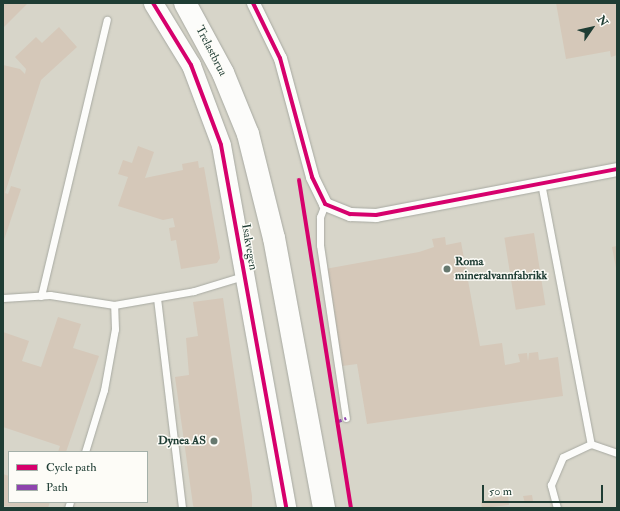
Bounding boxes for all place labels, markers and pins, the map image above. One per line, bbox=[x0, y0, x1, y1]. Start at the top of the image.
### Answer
place label: Roma mineralvannfabrikk bbox=[455, 255, 547, 283]
marker: Roma mineralvannfabrikk bbox=[442, 264, 452, 274]
place label: Dynea AS bbox=[158, 434, 206, 448]
marker: Dynea AS bbox=[209, 436, 219, 446]

